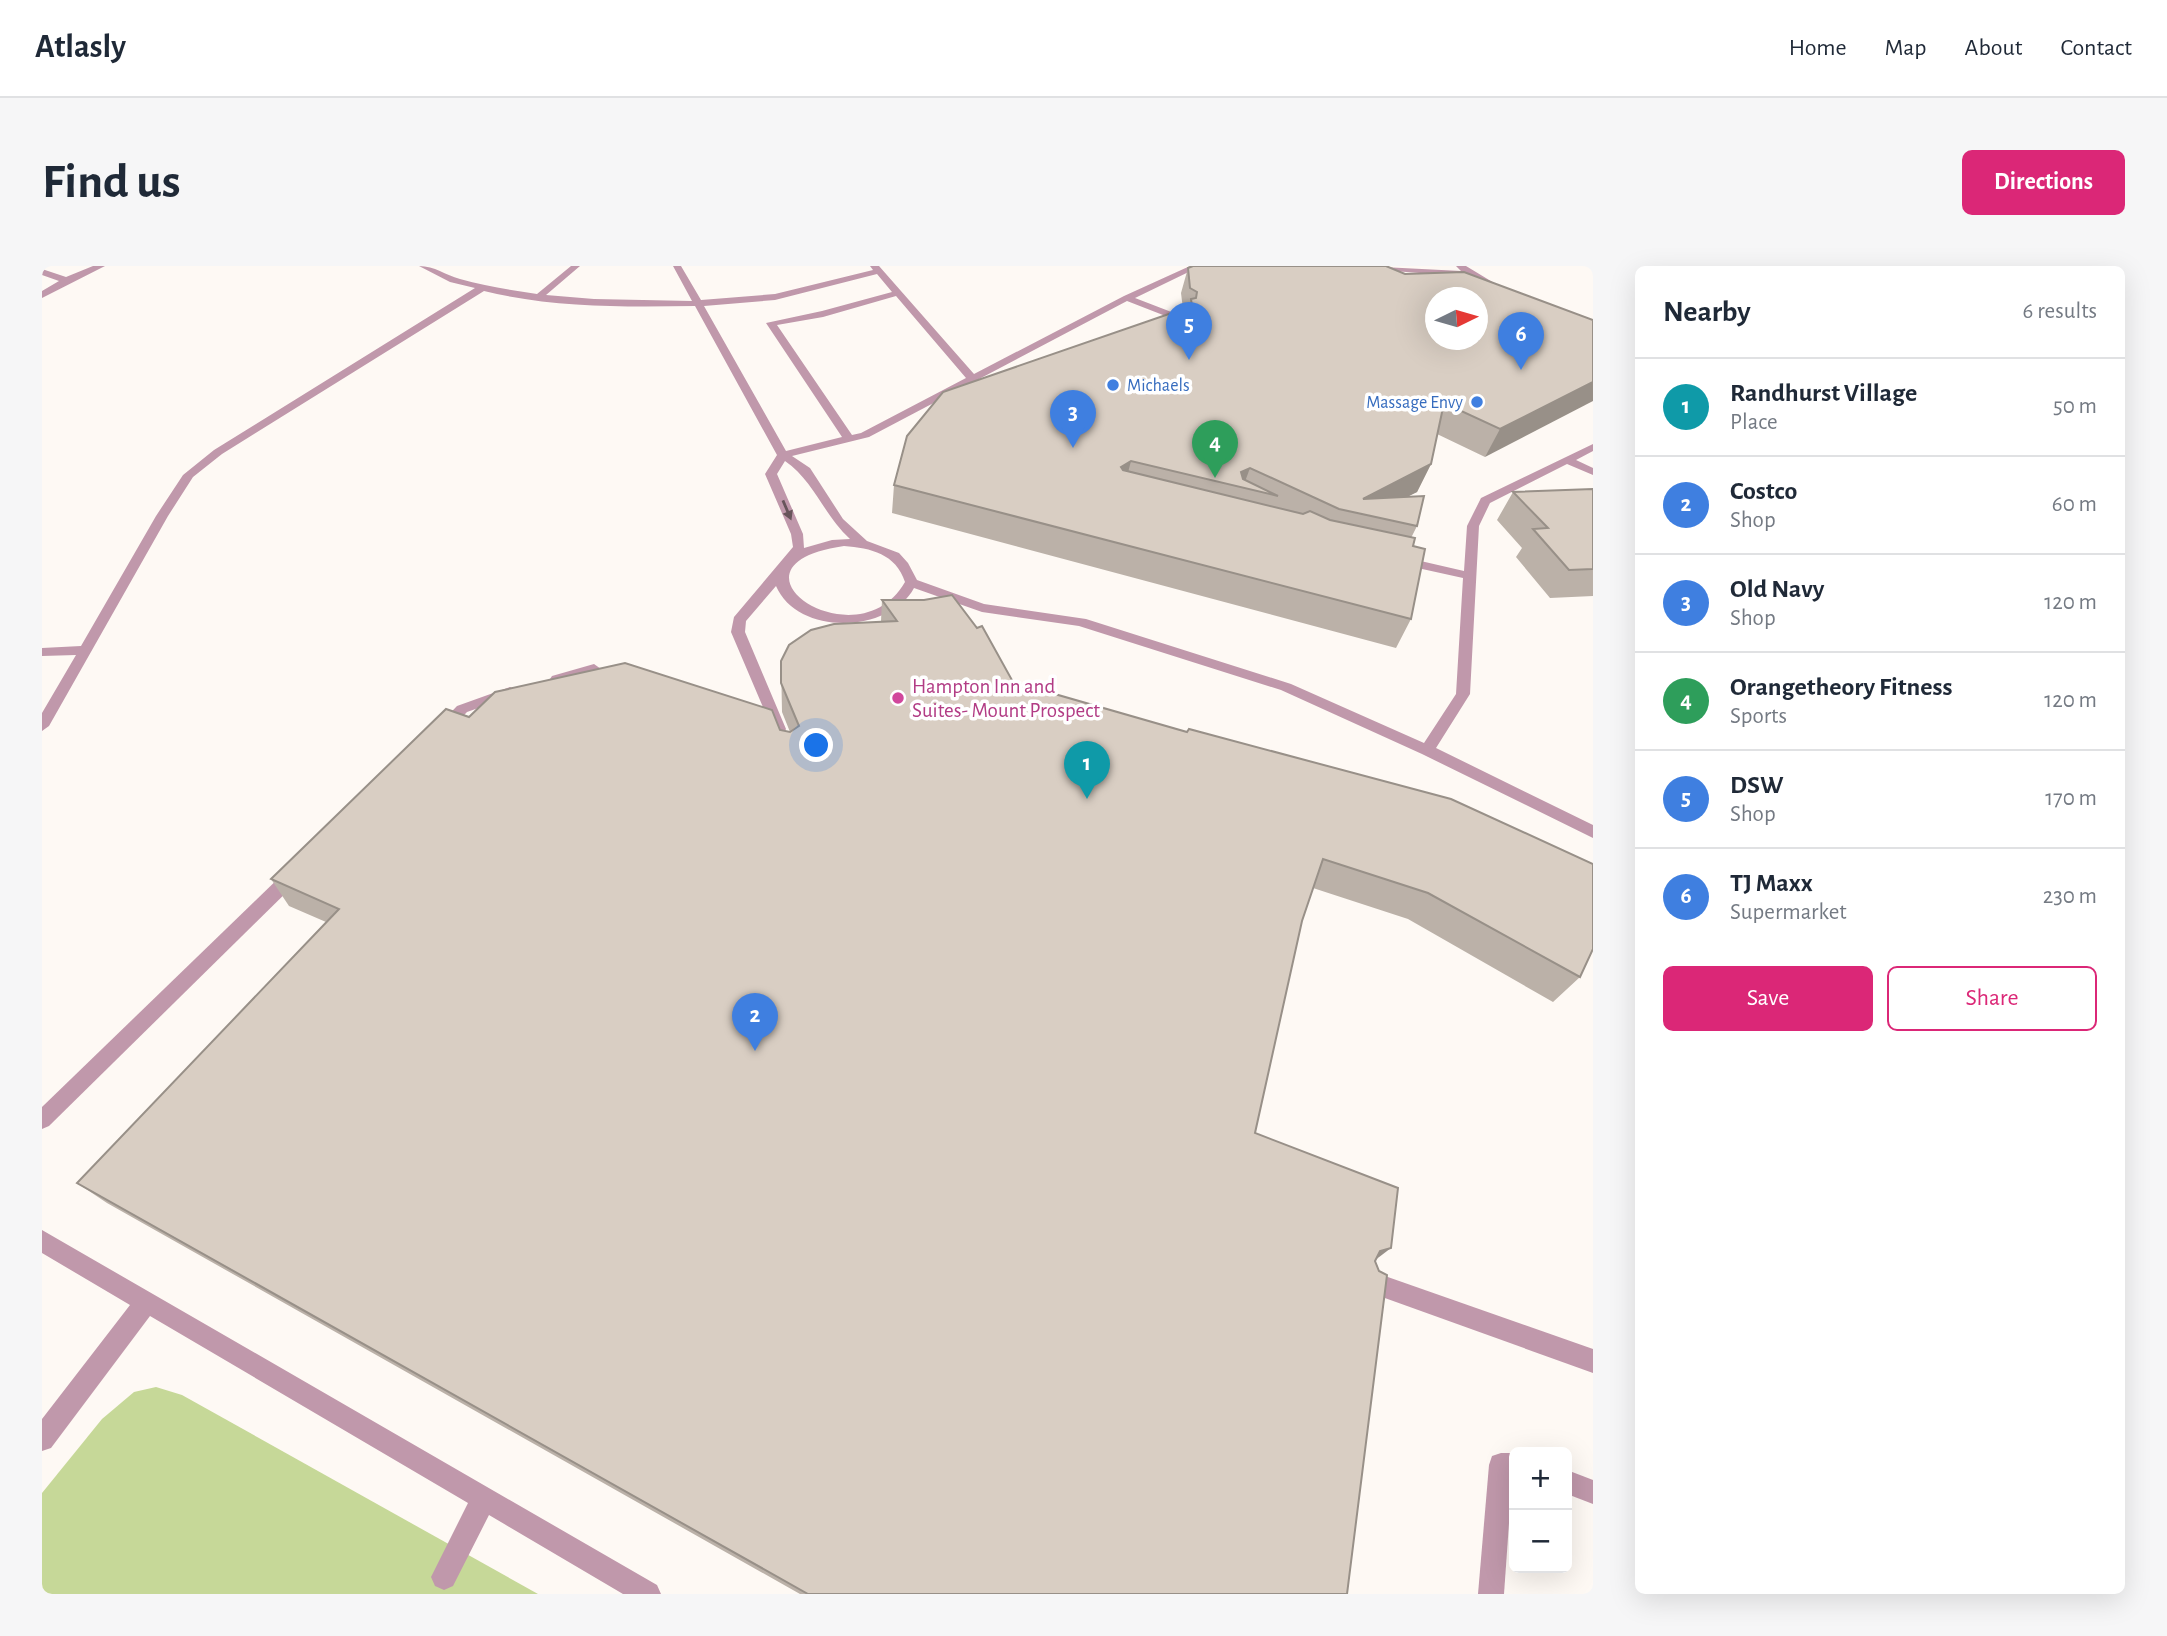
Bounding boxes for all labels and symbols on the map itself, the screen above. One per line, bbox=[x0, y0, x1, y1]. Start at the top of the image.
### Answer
north arrow bbox=[1425, 287, 1488, 350]
pin: 5 bbox=[1166, 302, 1212, 360]
pin: 6 bbox=[1498, 312, 1544, 370]
marker: Michaels bbox=[1105, 377, 1121, 393]
place label: Michaels bbox=[1127, 377, 1190, 395]
pin: 3 bbox=[1050, 390, 1096, 448]
place label: Massage Envy bbox=[1366, 394, 1463, 412]
marker: Massage Envy bbox=[1469, 394, 1485, 410]
pin: 4 bbox=[1192, 420, 1238, 478]
one-way arrow bbox=[781, 500, 792, 521]
place label: Hampton Inn and Suites- Mount Prospect bbox=[912, 676, 1100, 721]
marker: Hampton Inn and Suites- Mount Prospect bbox=[890, 690, 906, 706]
your location bbox=[799, 728, 833, 762]
pin: 1 bbox=[1064, 741, 1110, 799]
pin: 2 bbox=[732, 993, 778, 1051]

